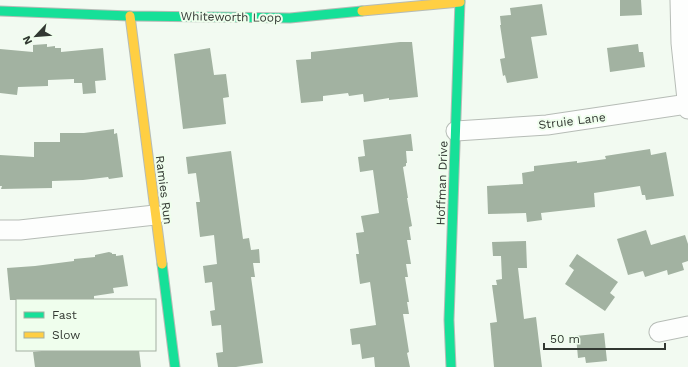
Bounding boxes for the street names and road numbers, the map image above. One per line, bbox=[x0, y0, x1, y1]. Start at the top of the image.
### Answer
street label: Whiteworth Loop bbox=[180, 9, 282, 25]
street label: Struie Lane bbox=[538, 110, 606, 132]
street label: Hoffman Drive bbox=[434, 140, 450, 226]
street label: Ramies Run bbox=[153, 155, 175, 225]

